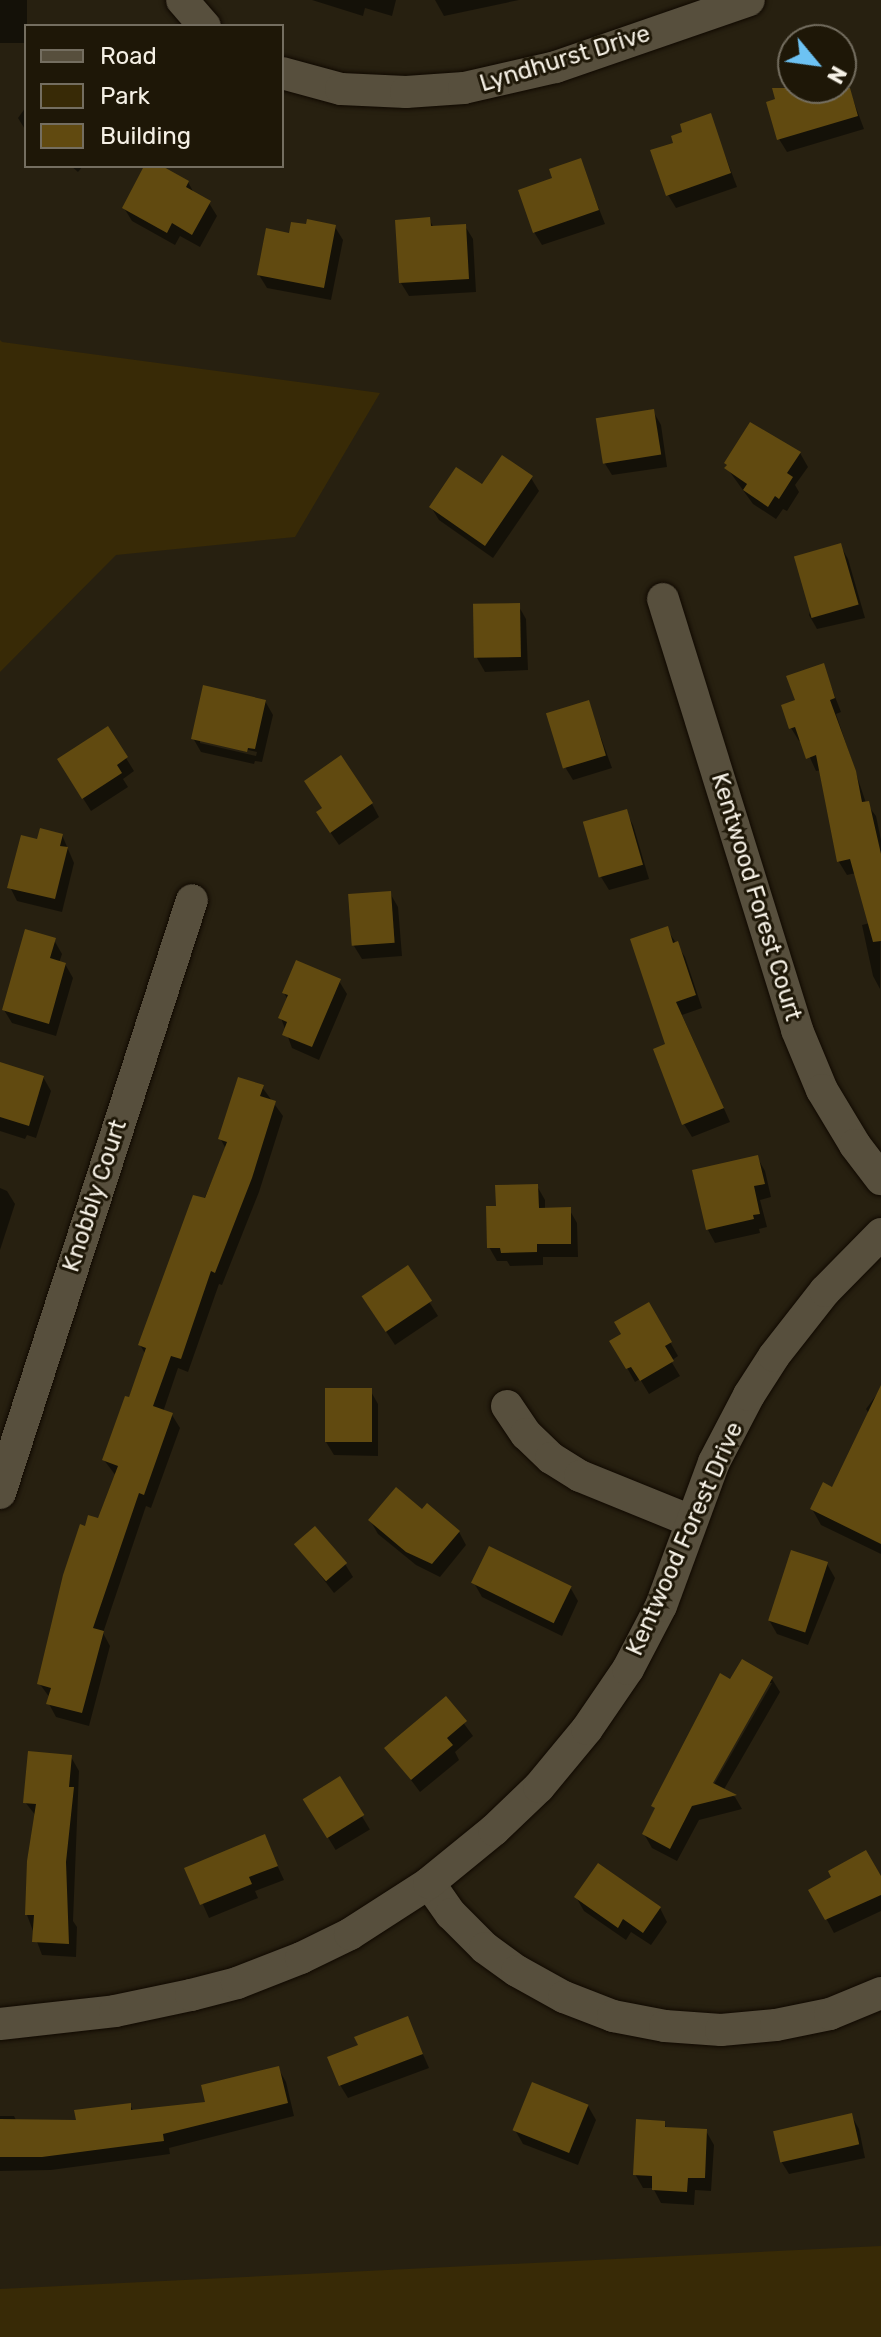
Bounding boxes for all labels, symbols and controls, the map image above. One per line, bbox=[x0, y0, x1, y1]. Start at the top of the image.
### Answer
street label: Lyndhurst Drive bbox=[476, 19, 654, 99]
legend bbox=[24, 24, 284, 168]
north arrow bbox=[777, 24, 857, 104]
text: Road bbox=[100, 42, 157, 70]
text: N bbox=[821, 61, 852, 88]
text: Park bbox=[100, 82, 150, 110]
text: Building bbox=[100, 122, 191, 150]
street label: Kentwood Forest Court bbox=[705, 770, 807, 1024]
street label: Knobbly Court bbox=[57, 1116, 133, 1276]
street label: Kentwood Forest Drive bbox=[620, 1418, 750, 1660]

